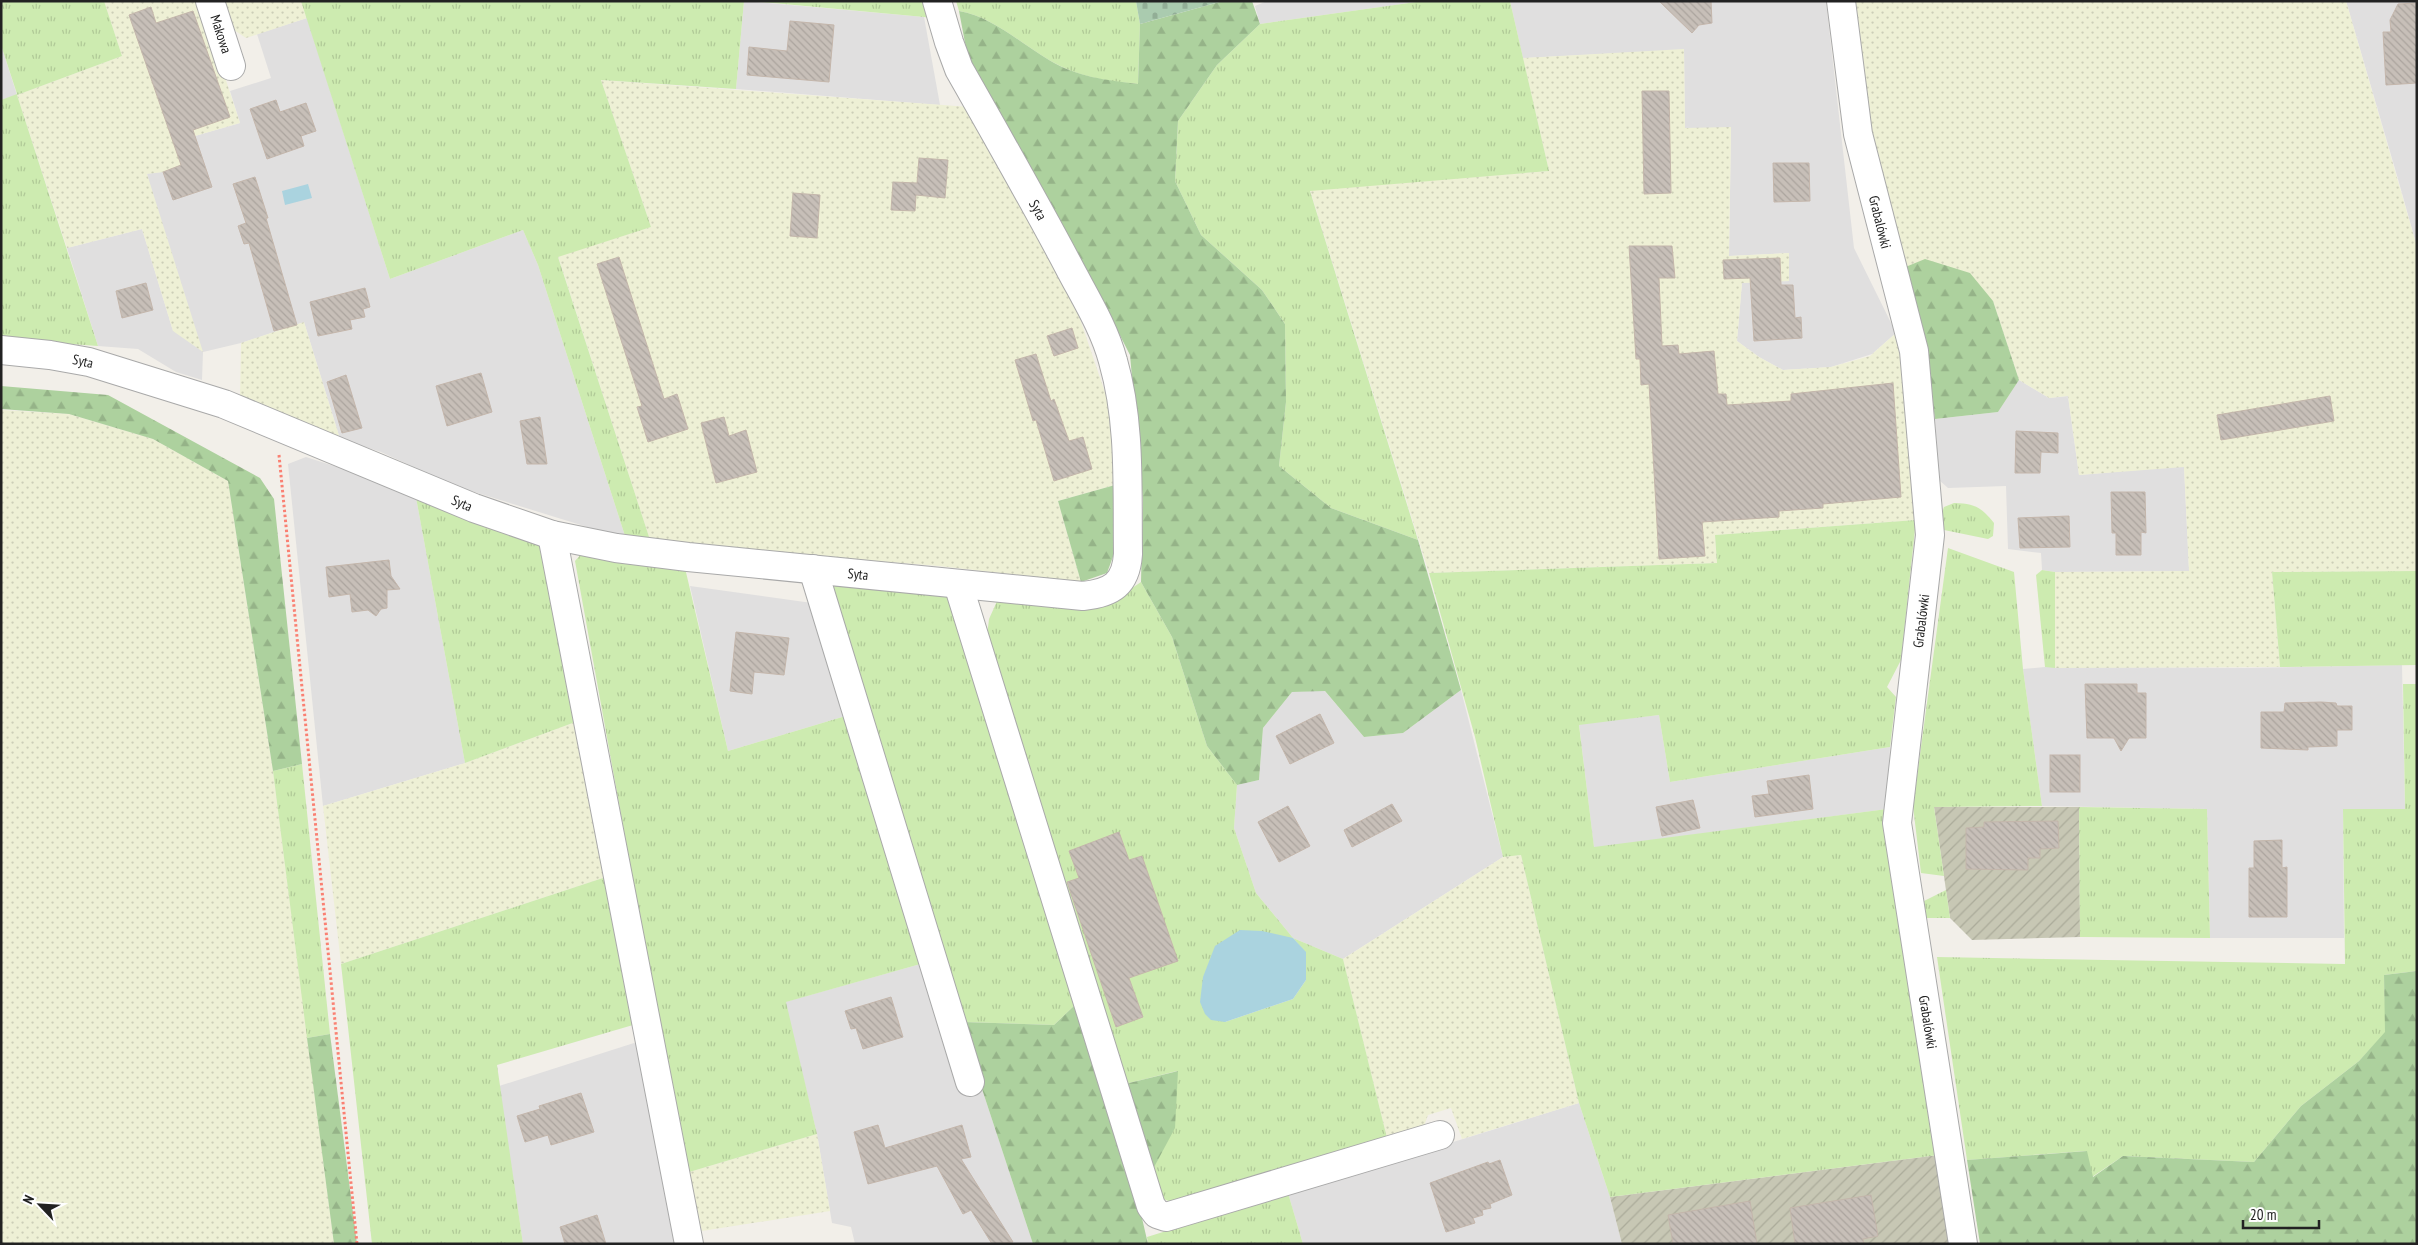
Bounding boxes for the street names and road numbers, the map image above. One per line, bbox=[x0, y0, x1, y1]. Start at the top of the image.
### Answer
street label: Makowa bbox=[206, 12, 236, 56]
street label: Grabalówki bbox=[1865, 194, 1895, 250]
street label: Syta bbox=[1025, 197, 1051, 223]
street label: Syta bbox=[71, 350, 95, 372]
street label: Syta bbox=[449, 491, 475, 515]
street label: Syta bbox=[847, 564, 869, 584]
street label: Grabalówki bbox=[1909, 593, 1933, 649]
street label: Grabalówki bbox=[1915, 994, 1941, 1050]

